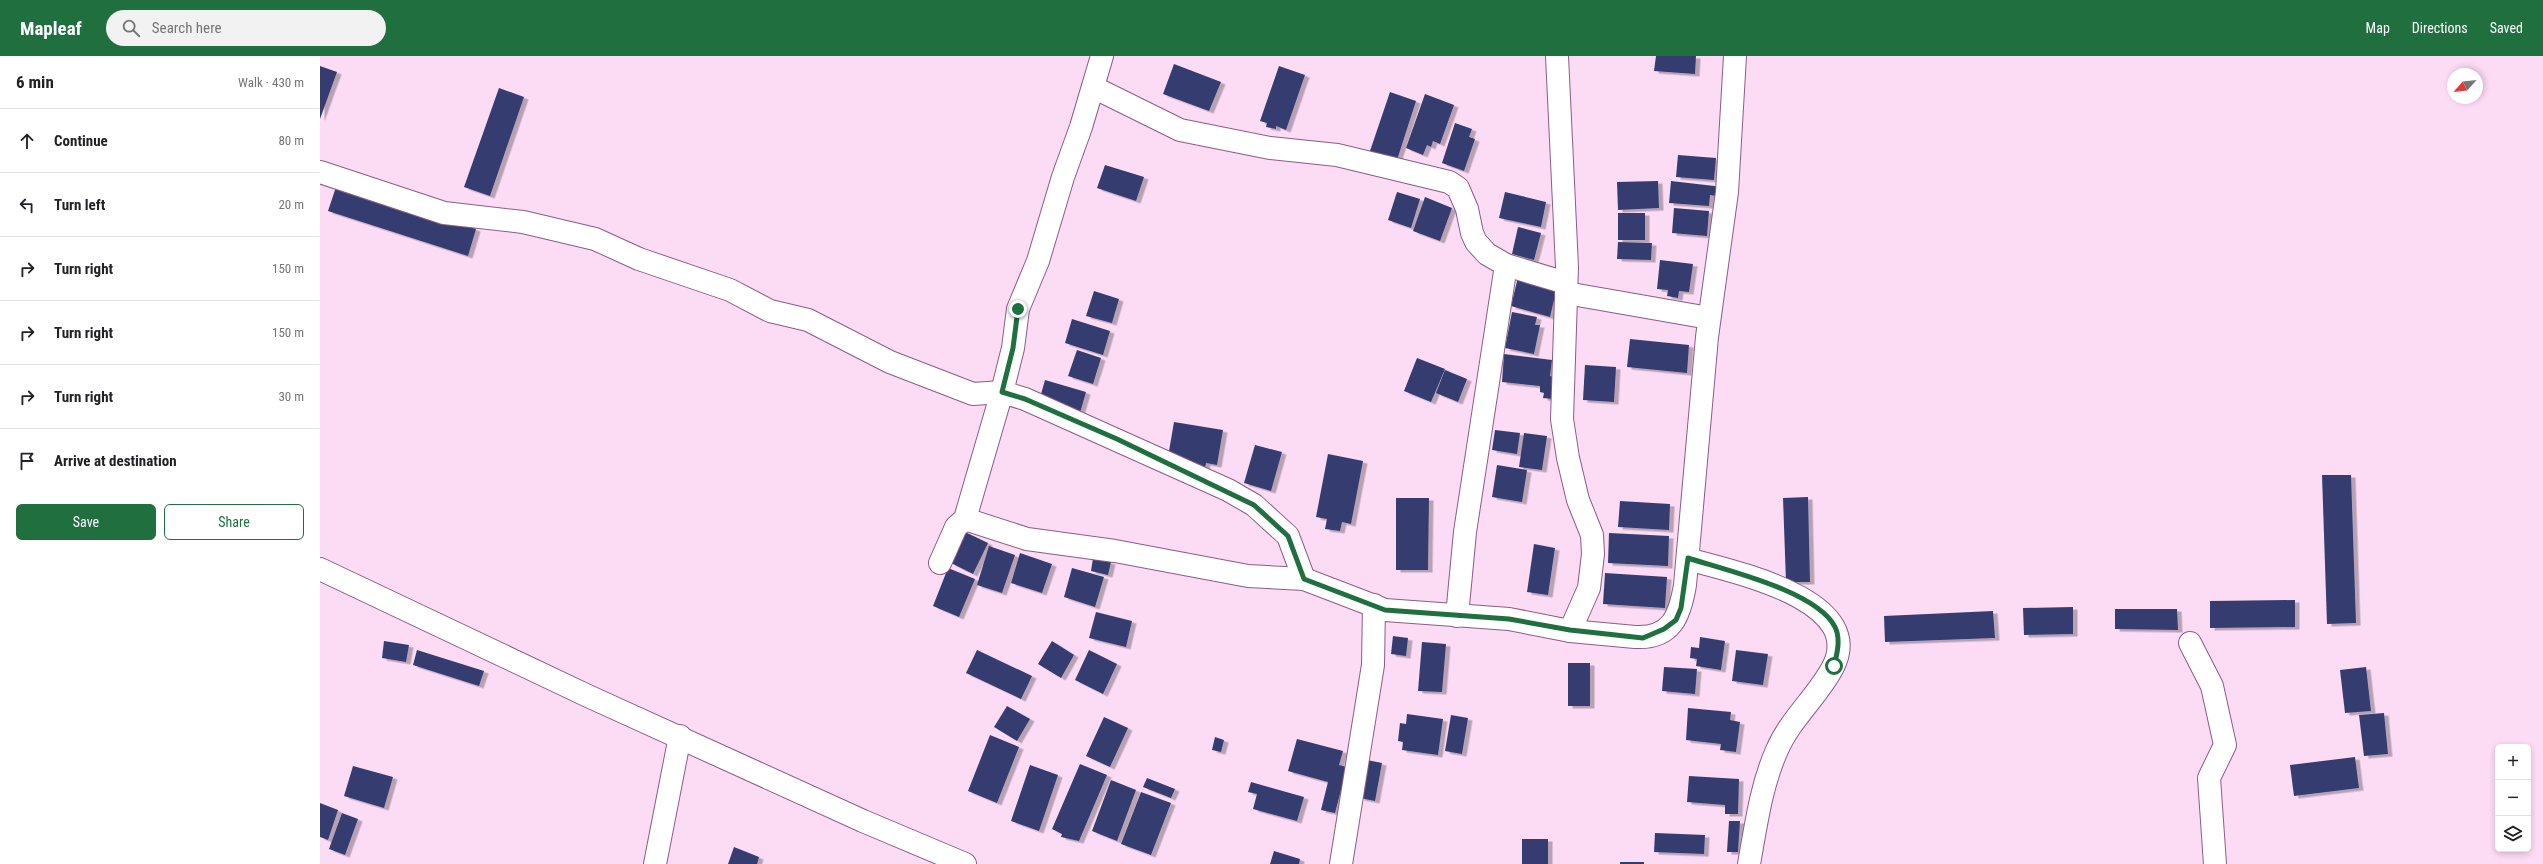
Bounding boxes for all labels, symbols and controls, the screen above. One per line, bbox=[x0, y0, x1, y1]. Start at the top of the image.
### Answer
search box bbox=[106, 10, 386, 46]
text: Mapleaf bbox=[20, 17, 82, 40]
icon: search bbox=[120, 17, 142, 39]
text: Search here bbox=[152, 19, 222, 37]
text: Map bbox=[2366, 20, 2390, 36]
text: Directions bbox=[2412, 20, 2468, 36]
text: Saved bbox=[2490, 20, 2523, 36]
north arrow bbox=[2447, 68, 2483, 104]
text: 6 min bbox=[16, 72, 54, 92]
text: Walk · 430 m bbox=[238, 75, 304, 90]
icon: ahead bbox=[16, 130, 38, 152]
text: Continue bbox=[54, 132, 108, 150]
text: 80 m bbox=[278, 133, 304, 148]
icon: left bbox=[16, 194, 38, 216]
text: Turn left bbox=[54, 196, 105, 214]
text: 20 m bbox=[278, 197, 304, 212]
icon: right bbox=[16, 258, 38, 280]
text: Turn right bbox=[54, 260, 113, 278]
text: 150 m bbox=[272, 261, 304, 276]
route end bbox=[1009, 300, 1027, 318]
icon: right bbox=[16, 322, 38, 344]
text: Turn right bbox=[54, 324, 113, 342]
text: 150 m bbox=[272, 325, 304, 340]
icon: right bbox=[16, 386, 38, 408]
text: Turn right bbox=[54, 388, 113, 406]
text: 30 m bbox=[278, 389, 304, 404]
icon: arrive bbox=[16, 450, 38, 472]
text: Arrive at destination bbox=[54, 452, 177, 470]
button: Save bbox=[16, 504, 156, 540]
button: Share bbox=[164, 504, 304, 540]
route start bbox=[1825, 657, 1843, 675]
map controls bbox=[2495, 744, 2531, 852]
button: + bbox=[2495, 744, 2531, 780]
button: − bbox=[2495, 780, 2531, 816]
button: layers bbox=[2495, 816, 2531, 852]

